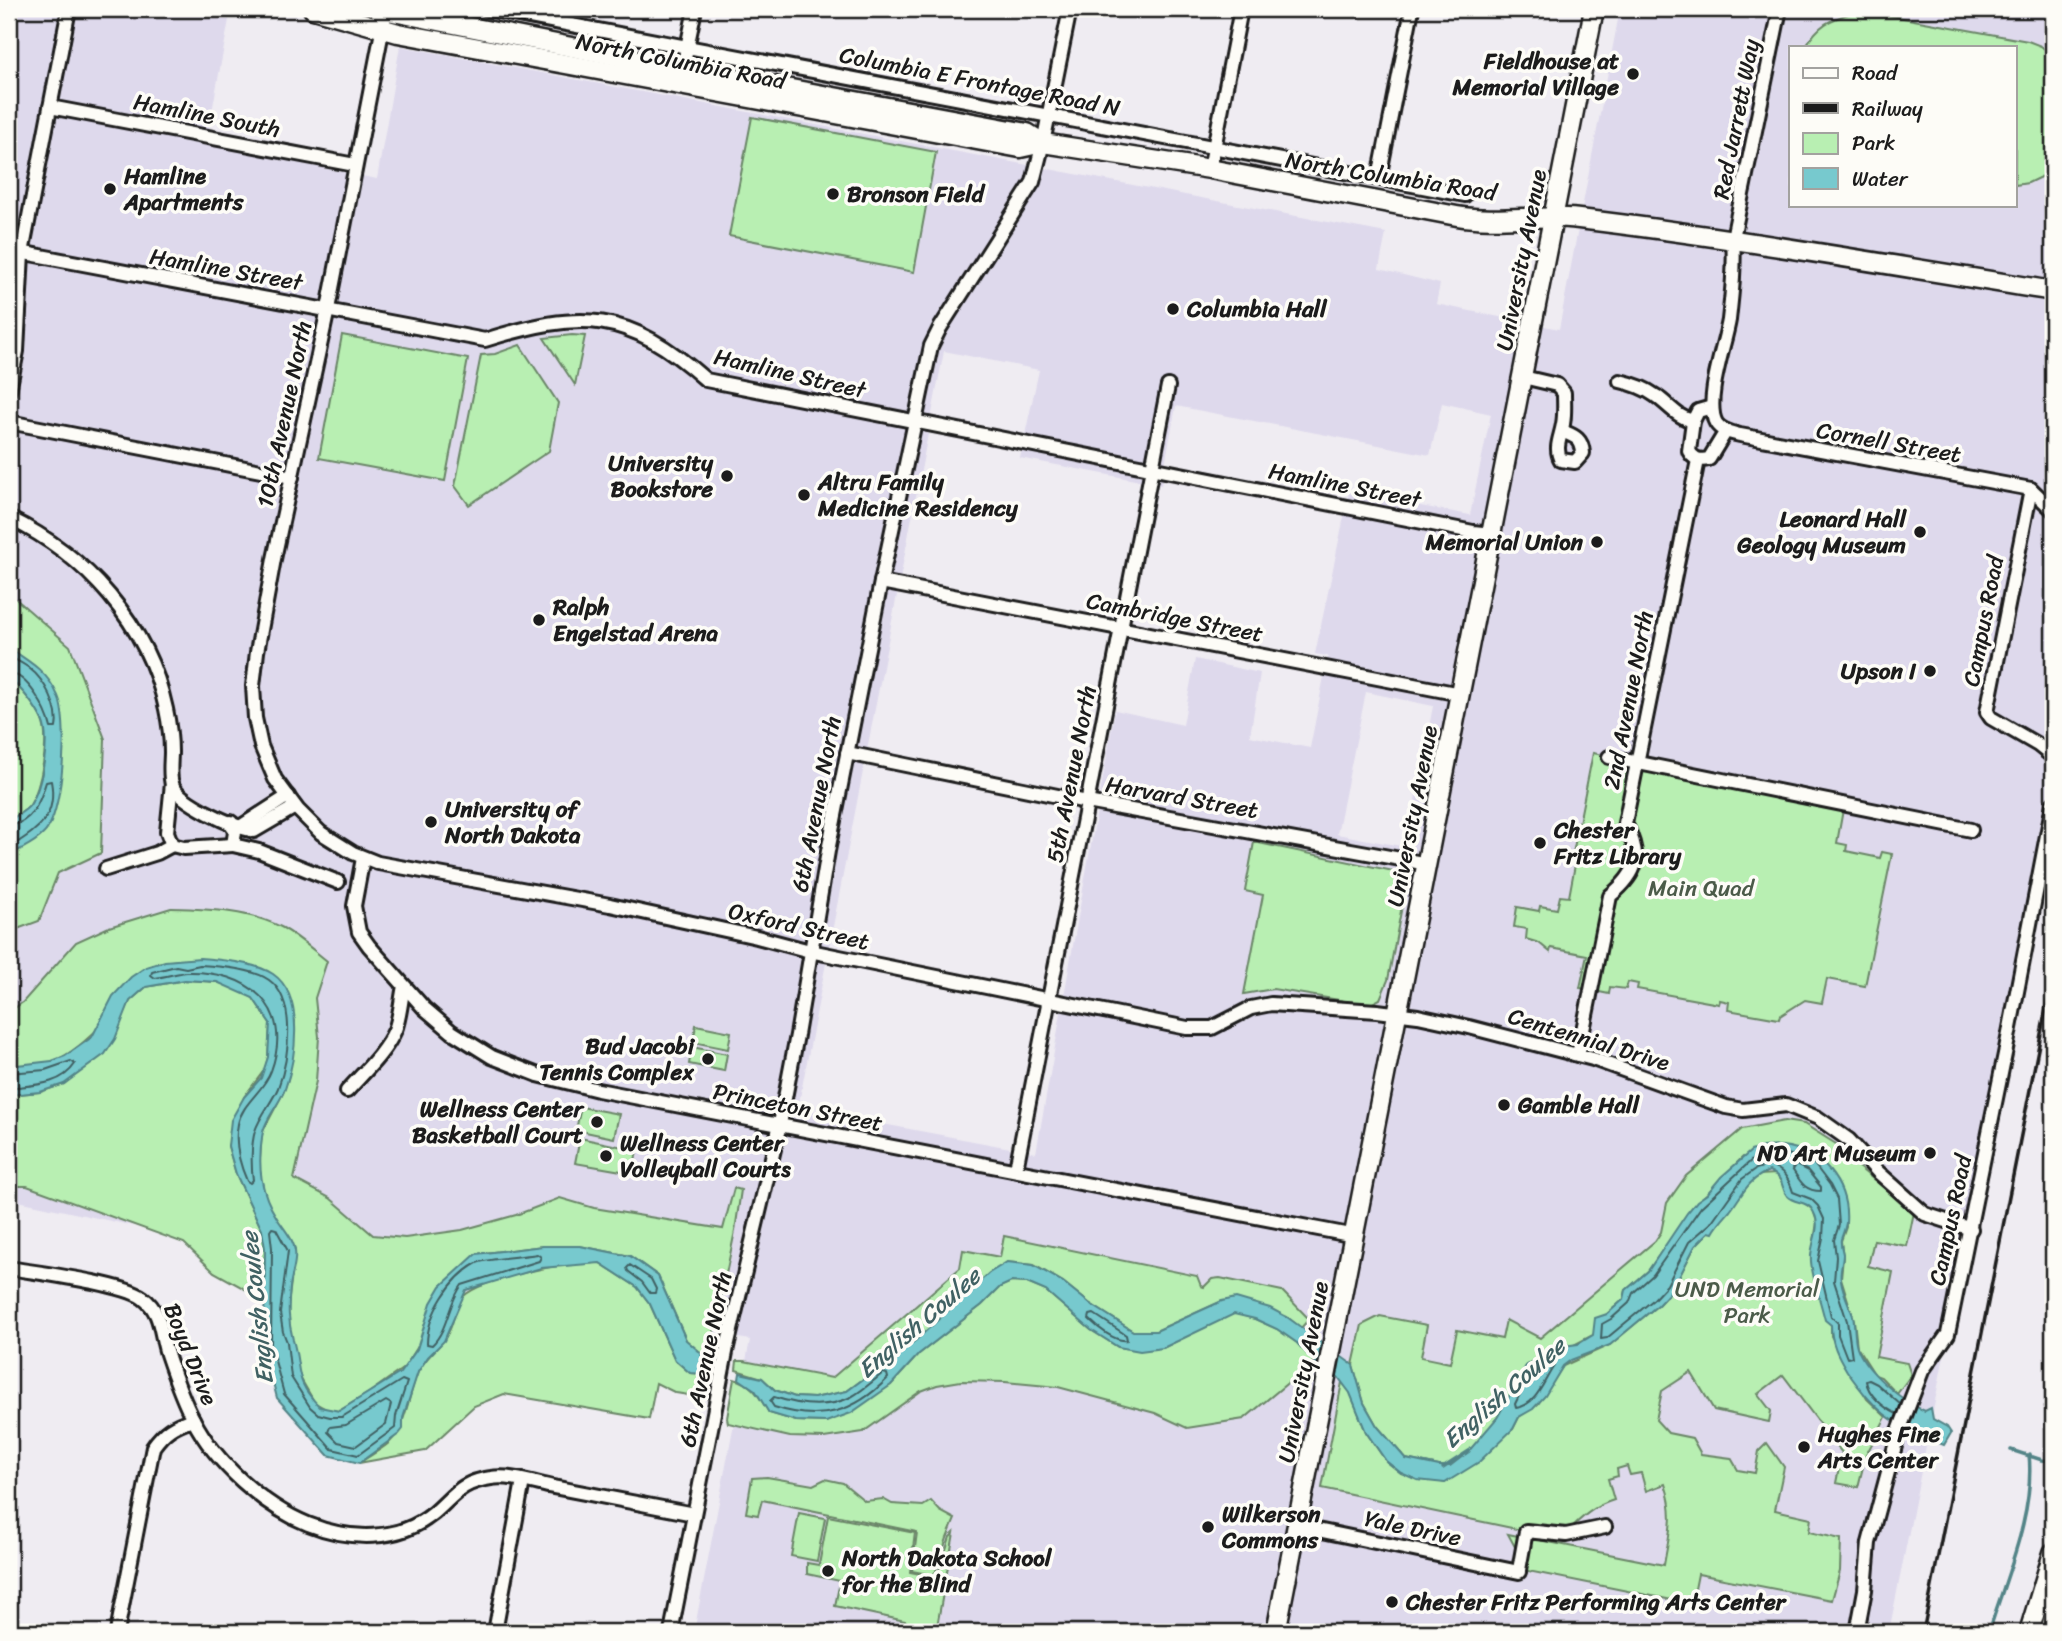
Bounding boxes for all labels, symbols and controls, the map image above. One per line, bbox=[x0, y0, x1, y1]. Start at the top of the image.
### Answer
street label: North Columbia Road bbox=[573, 21, 791, 102]
street label: Columbia E Frontage Road N bbox=[836, 34, 1124, 129]
street label: Red Jarrett Way bbox=[1701, 35, 1772, 203]
place label: Fieldhouse at Memorial Village bbox=[1451, 41, 1619, 108]
legend bbox=[1789, 46, 2016, 206]
text: Road bbox=[1852, 54, 1899, 92]
marker: Fieldhouse at Memorial Village bbox=[1625, 66, 1641, 82]
street label: Hamline South bbox=[130, 81, 284, 150]
text: Railway bbox=[1852, 90, 1923, 128]
text: Park bbox=[1852, 124, 1895, 162]
street label: North Columbia Road bbox=[1283, 140, 1501, 214]
place label: Hamline Apartments bbox=[123, 156, 245, 223]
text: Water bbox=[1852, 160, 1909, 198]
street label: University Avenue bbox=[1484, 166, 1559, 354]
place label: Bronson Field bbox=[847, 174, 986, 215]
marker: Hamline Apartments bbox=[102, 181, 118, 197]
marker: Bronson Field bbox=[825, 186, 841, 202]
street label: Hamline Street bbox=[146, 236, 307, 303]
place label: Columbia Hall bbox=[1186, 289, 1328, 330]
marker: Columbia Hall bbox=[1165, 301, 1181, 317]
street label: 10th Avenue North bbox=[245, 317, 324, 511]
street label: Hamline Street bbox=[710, 336, 872, 411]
street label: Cornell Street bbox=[1813, 410, 1965, 475]
place label: University Bookstore bbox=[608, 443, 714, 510]
street label: Hamline Street bbox=[1265, 451, 1426, 521]
place label: Altru Family Medicine Residency bbox=[817, 462, 1019, 529]
marker: University Bookstore bbox=[719, 468, 735, 484]
marker: Altru Family Medicine Residency bbox=[796, 487, 812, 503]
place label: Leonard Hall Geology Museum bbox=[1736, 499, 1907, 566]
place label: Memorial Union bbox=[1424, 522, 1584, 563]
marker: Leonard Hall Geology Museum bbox=[1912, 524, 1928, 540]
marker: Memorial Union bbox=[1589, 534, 1605, 550]
street label: Campus Road bbox=[1951, 550, 2017, 690]
street label: Cambridge Street bbox=[1083, 580, 1267, 655]
place label: Ralph Engelstad Arena bbox=[552, 587, 718, 654]
street label: 2nd Avenue North bbox=[1591, 607, 1666, 793]
marker: Ralph Engelstad Arena bbox=[531, 612, 547, 628]
place label: Upson I bbox=[1841, 651, 1917, 692]
marker: Upson I bbox=[1922, 663, 1938, 679]
street label: 5th Avenue North bbox=[1034, 682, 1109, 866]
street label: 6th Avenue North bbox=[779, 712, 854, 896]
street label: University Avenue bbox=[1375, 722, 1450, 910]
street label: Harvard Street bbox=[1102, 764, 1262, 831]
place label: University of North Dakota bbox=[444, 789, 581, 856]
place label: Chester Fritz Library bbox=[1553, 810, 1682, 877]
marker: University of North Dakota bbox=[423, 814, 439, 830]
marker: Chester Fritz Library bbox=[1532, 835, 1548, 851]
park label: Main Quad bbox=[1648, 868, 1756, 909]
street label: Oxford Street bbox=[724, 890, 873, 963]
street label: Centennial Drive bbox=[1503, 995, 1675, 1084]
place label: Bud Jacobi Tennis Complex bbox=[539, 1026, 696, 1093]
marker: Bud Jacobi Tennis Complex bbox=[700, 1051, 716, 1067]
street label: Princeton Street bbox=[710, 1071, 886, 1144]
place label: Gamble Hall bbox=[1517, 1085, 1641, 1126]
place label: Wellness Center Basketball Court bbox=[412, 1089, 586, 1156]
marker: Gamble Hall bbox=[1496, 1097, 1512, 1113]
marker: Wellness Center Basketball Court bbox=[589, 1114, 605, 1130]
place label: Wellness Center Volleyball Courts bbox=[620, 1123, 791, 1190]
place label: ND Art Museum bbox=[1757, 1133, 1916, 1174]
marker: ND Art Museum bbox=[1922, 1145, 1938, 1161]
marker: Wellness Center Volleyball Courts bbox=[598, 1148, 614, 1164]
street label: Campus Road bbox=[1917, 1149, 1985, 1289]
water label: English Coulee bbox=[228, 1227, 286, 1386]
water label: English Coulee bbox=[847, 1255, 993, 1389]
street label: 6th Avenue North bbox=[667, 1267, 744, 1451]
park label: UND Memorial Park bbox=[1675, 1269, 1820, 1336]
street label: University Avenue bbox=[1266, 1278, 1341, 1466]
street label: Boyd Drive bbox=[151, 1297, 230, 1412]
water label: English Coulee bbox=[1432, 1325, 1578, 1459]
place label: Hughes Fine Arts Center bbox=[1817, 1414, 1941, 1481]
marker: Hughes Fine Arts Center bbox=[1796, 1439, 1812, 1455]
place label: Wilkerson Commons bbox=[1221, 1494, 1321, 1561]
street label: Yale Drive bbox=[1361, 1498, 1465, 1559]
marker: Wilkerson Commons bbox=[1200, 1519, 1216, 1535]
place label: North Dakota School for the Blind bbox=[841, 1538, 1053, 1605]
marker: North Dakota School for the Blind bbox=[820, 1563, 836, 1579]
place label: Chester Fritz Performing Arts Center bbox=[1405, 1582, 1788, 1623]
marker: Chester Fritz Performing Arts Center bbox=[1384, 1594, 1400, 1610]

